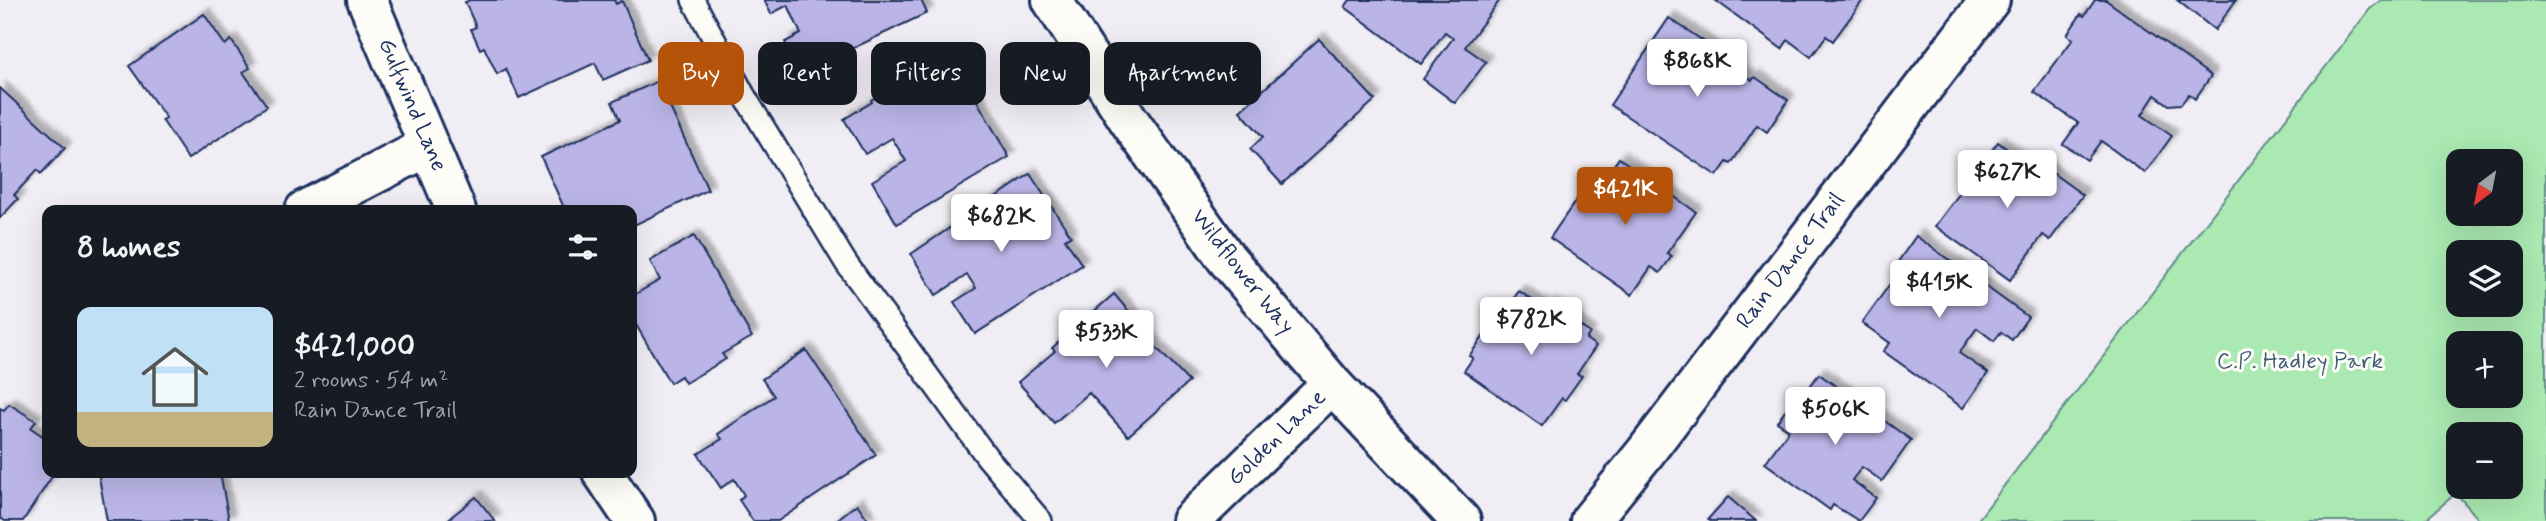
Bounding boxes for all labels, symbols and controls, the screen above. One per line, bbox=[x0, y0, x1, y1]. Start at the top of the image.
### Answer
street label: Gulfwind Lane bbox=[370, 34, 454, 176]
pin: $868K bbox=[1648, 40, 1746, 99]
chip: Buy bbox=[658, 42, 744, 105]
chip: Rent bbox=[758, 42, 857, 105]
chip: Filters bbox=[871, 42, 986, 105]
chip: New bbox=[1000, 42, 1090, 105]
chip: Apartment bbox=[1104, 42, 1261, 105]
text: $868K bbox=[1663, 47, 1731, 77]
north arrow bbox=[2446, 149, 2524, 226]
map controls bbox=[2446, 149, 2523, 499]
pin: $627K bbox=[1958, 150, 2056, 210]
text: $627K bbox=[1974, 158, 2040, 188]
pin: $421K bbox=[1576, 168, 1674, 227]
text: $421K bbox=[1593, 175, 1657, 205]
street label: Rain Dance Trail bbox=[1730, 187, 1852, 335]
pin: $682K bbox=[952, 194, 1050, 254]
text: $682K bbox=[967, 202, 1035, 232]
street label: Wildflower Way bbox=[1184, 203, 1300, 341]
text: 8 homes bbox=[77, 228, 180, 267]
icon: filters bbox=[564, 228, 602, 266]
button: layers bbox=[2446, 240, 2523, 317]
pin: $415K bbox=[1890, 260, 1988, 320]
text: $415K bbox=[1906, 268, 1972, 298]
pin: $782K bbox=[1482, 298, 1580, 357]
text: $782K bbox=[1496, 305, 1566, 335]
pin: $533K bbox=[1057, 310, 1155, 370]
text: $533K bbox=[1075, 318, 1137, 348]
text: $421,000 bbox=[294, 327, 415, 366]
button: + bbox=[2446, 331, 2523, 408]
icon: home bbox=[133, 335, 217, 419]
park label: C.P. Hadley Park bbox=[2217, 347, 2383, 377]
text: 2 rooms · 54 m² bbox=[294, 366, 448, 396]
street label: Golden Lane bbox=[1221, 383, 1333, 493]
pin: $506K bbox=[1786, 388, 1884, 447]
text: $506K bbox=[1801, 395, 1869, 425]
text: Rain Dance Trail bbox=[294, 396, 457, 426]
button: − bbox=[2446, 422, 2523, 499]

